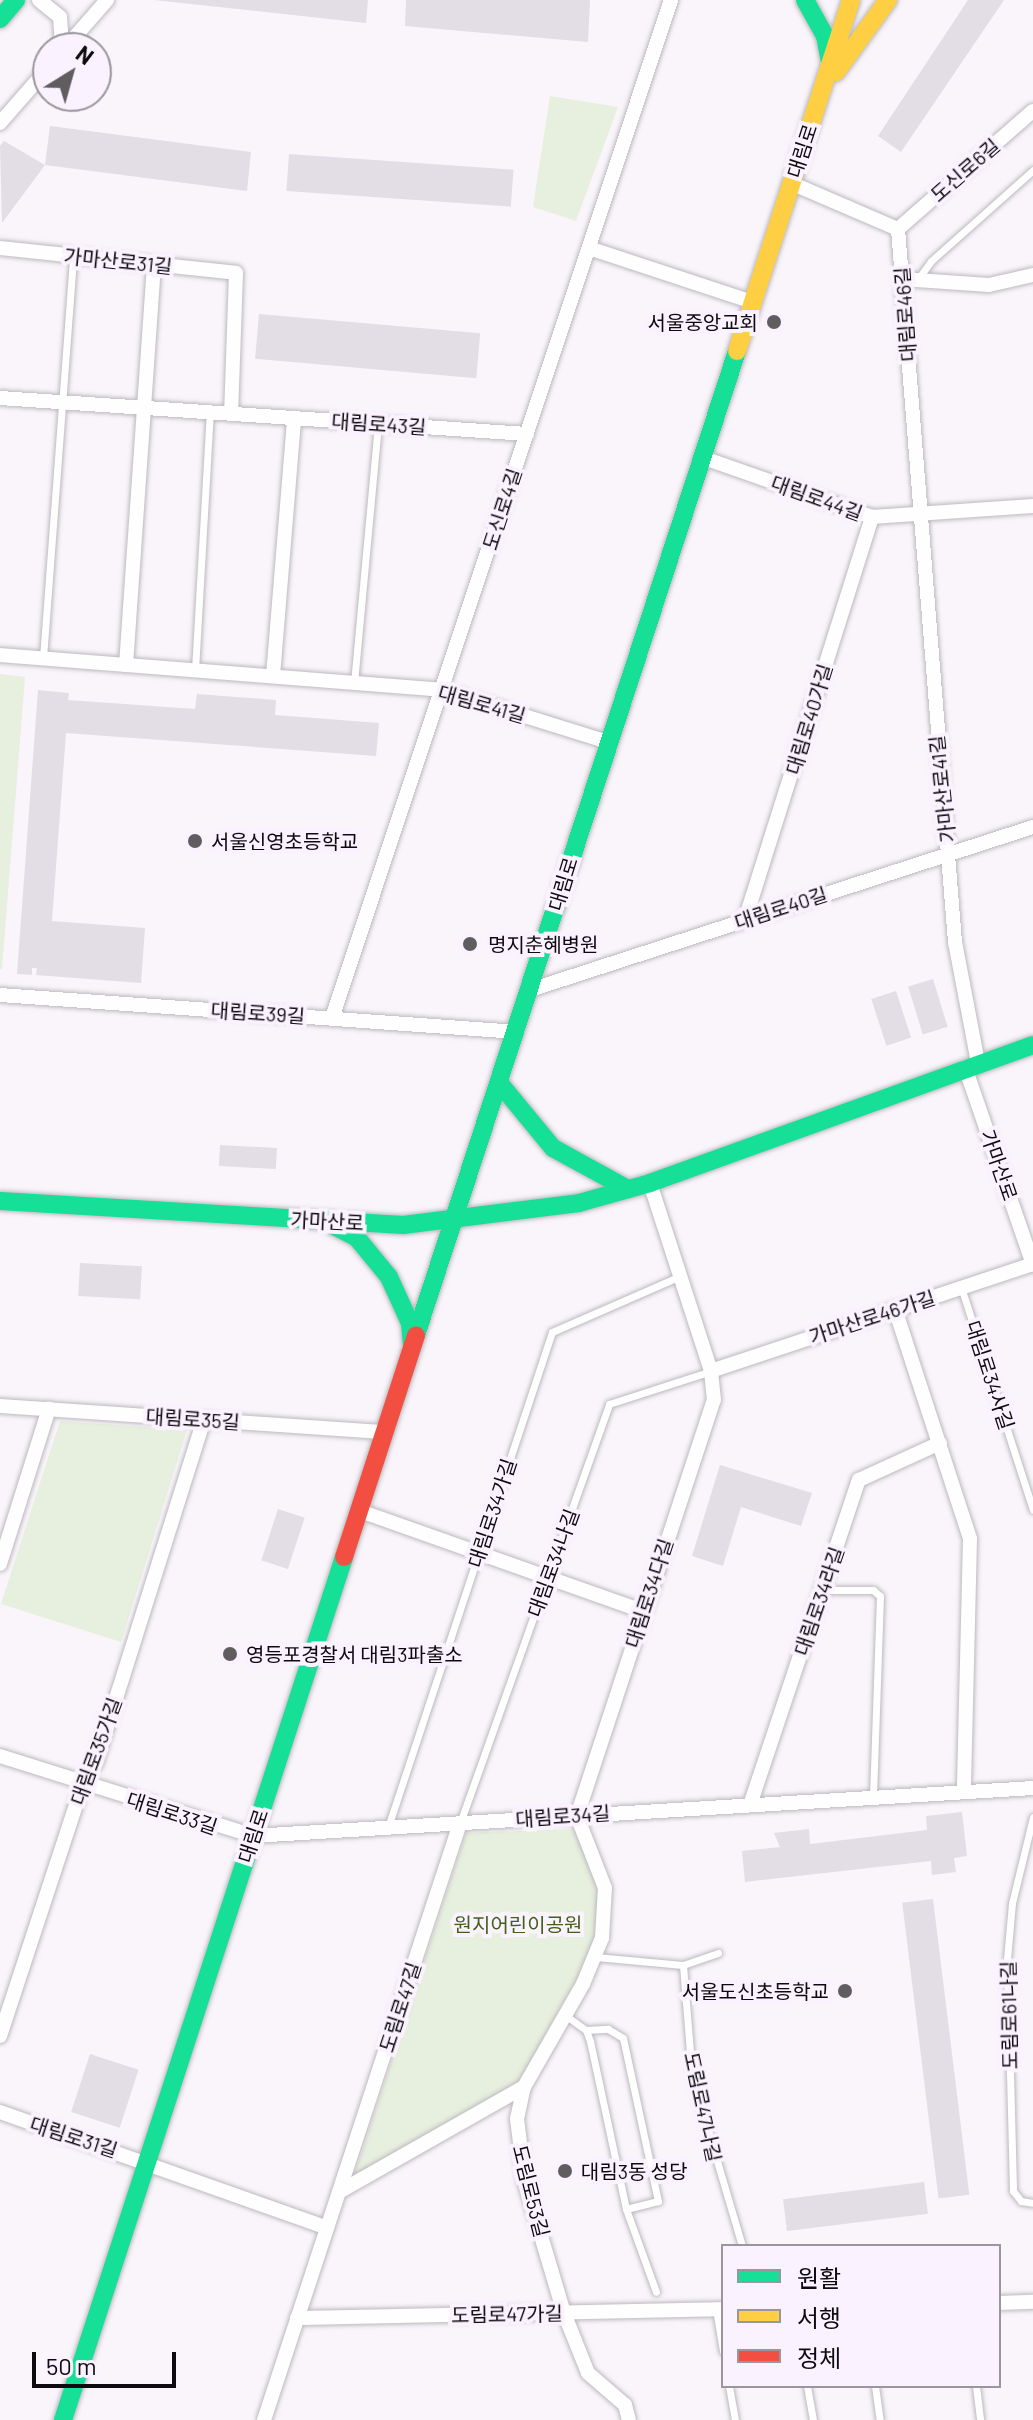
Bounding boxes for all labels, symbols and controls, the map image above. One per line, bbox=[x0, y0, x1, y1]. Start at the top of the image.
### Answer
north arrow bbox=[32, 32, 112, 112]
text: N bbox=[72, 40, 99, 69]
street label: 대림로 bbox=[782, 121, 822, 181]
street label: 도신로6길 bbox=[925, 133, 1005, 207]
street label: 가마산로31길 bbox=[62, 243, 174, 279]
street label: 대림로46길 bbox=[890, 266, 920, 362]
place label: 서울중앙교회 bbox=[648, 310, 758, 334]
marker: 서울중앙교회 bbox=[765, 313, 783, 331]
street label: 대림로43길 bbox=[331, 409, 427, 439]
street label: 도신로4길 bbox=[478, 465, 526, 553]
street label: 대림로44길 bbox=[768, 470, 866, 526]
street label: 대림로40가길 bbox=[781, 661, 837, 777]
street label: 대림로41길 bbox=[436, 680, 528, 728]
street label: 가마산로41길 bbox=[924, 734, 960, 844]
place label: 서울신영초등학교 bbox=[211, 829, 358, 853]
marker: 서울신영초등학교 bbox=[186, 832, 204, 850]
street label: 대림로 bbox=[543, 854, 583, 914]
street label: 대림로40길 bbox=[732, 882, 830, 934]
place label: 명지춘혜병원 bbox=[488, 932, 598, 956]
marker: 명지춘혜병원 bbox=[459, 933, 481, 955]
street label: 대림로39길 bbox=[210, 998, 306, 1028]
street label: 가마산로 bbox=[976, 1126, 1022, 1204]
street label: 가마산로 bbox=[290, 1207, 364, 1235]
street label: 가마산로46가길 bbox=[806, 1285, 938, 1349]
street label: 대림로34사길 bbox=[961, 1317, 1019, 1433]
street label: 대림로35길 bbox=[145, 1404, 241, 1434]
street label: 대림로34가길 bbox=[463, 1455, 521, 1571]
street label: 대림로34나길 bbox=[522, 1506, 584, 1620]
street label: 대림로34다길 bbox=[620, 1535, 678, 1651]
street label: 대림로34라길 bbox=[789, 1544, 849, 1658]
place label: 영등포경찰서 대림3파출소 bbox=[246, 1642, 463, 1666]
marker: 영등포경찰서 대림3파출소 bbox=[221, 1645, 239, 1663]
street label: 대림로35가길 bbox=[65, 1694, 127, 1808]
street label: 대림로33길 bbox=[123, 1787, 221, 1839]
street label: 대림로34길 bbox=[515, 1801, 611, 1831]
street label: 대림로 bbox=[233, 1806, 273, 1866]
park label: 원지어린이공원 bbox=[454, 1912, 582, 1936]
street label: 도림로47길 bbox=[374, 1959, 426, 2055]
street label: 도림로61나길 bbox=[996, 1960, 1022, 2070]
place label: 서울도신초등학교 bbox=[682, 1979, 829, 2003]
marker: 서울도신초등학교 bbox=[836, 1982, 854, 2000]
street label: 도림로47나길 bbox=[680, 2050, 726, 2164]
street label: 대림로31길 bbox=[27, 2112, 121, 2162]
street label: 도림로53길 bbox=[508, 2142, 554, 2240]
place label: 대림3동 성당 bbox=[581, 2159, 687, 2183]
marker: 대림3동 성당 bbox=[556, 2162, 574, 2180]
legend bbox=[721, 2244, 1001, 2388]
text: 원활 bbox=[797, 2263, 841, 2292]
street label: 도림로47가길 bbox=[451, 2301, 563, 2327]
text: 서행 bbox=[797, 2303, 841, 2332]
scale bar bbox=[36, 2336, 180, 2386]
text: 정체 bbox=[797, 2343, 841, 2372]
text: 50 m bbox=[46, 2351, 97, 2380]

